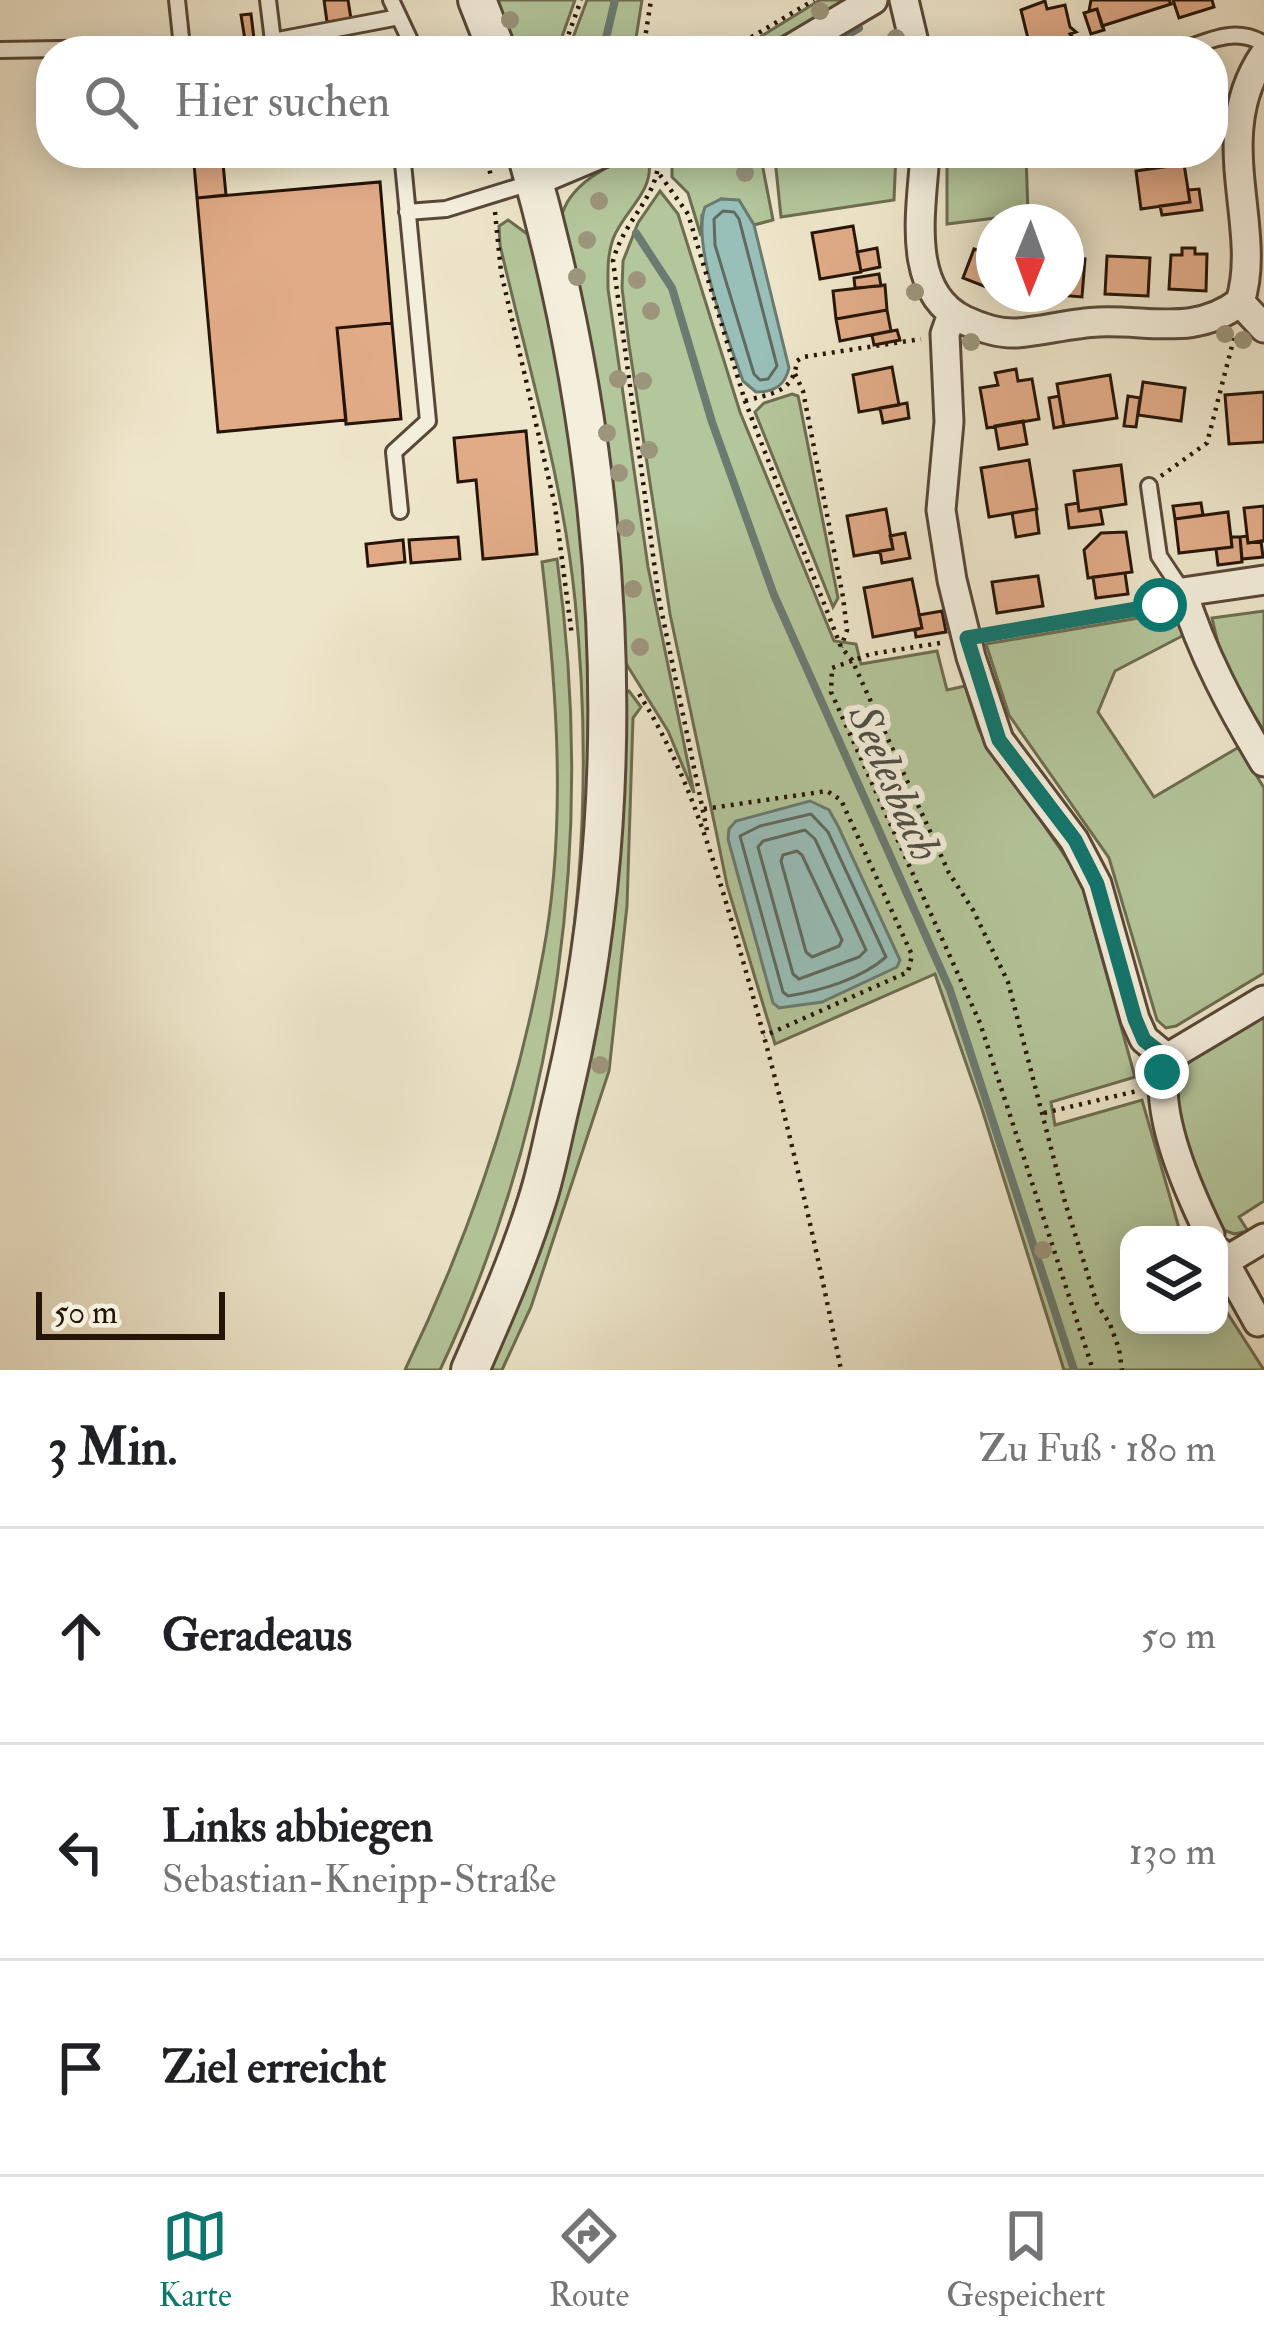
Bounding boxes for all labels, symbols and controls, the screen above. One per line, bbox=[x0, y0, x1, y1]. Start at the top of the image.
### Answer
search box bbox=[36, 36, 1228, 168]
icon: search bbox=[78, 69, 144, 135]
text: Hier suchen bbox=[174, 74, 390, 130]
north arrow bbox=[976, 204, 1084, 312]
route start bbox=[1133, 578, 1187, 632]
water label: Seelesbach bbox=[834, 695, 953, 870]
route end bbox=[1135, 1045, 1189, 1099]
map controls bbox=[1120, 1226, 1228, 1334]
button: layers bbox=[1120, 1226, 1228, 1334]
scale bar bbox=[36, 1286, 225, 1339]
text: 50 m bbox=[54, 1292, 118, 1333]
text: 3 Min. bbox=[48, 1416, 177, 1480]
text: Zu Fuß · 180 m bbox=[979, 1424, 1216, 1473]
icon: ahead bbox=[48, 1603, 114, 1669]
text: Geradeaus bbox=[162, 1608, 352, 1664]
text: 50 m bbox=[1141, 1611, 1216, 1660]
text: Links abbiegen bbox=[162, 1799, 433, 1855]
icon: left bbox=[48, 1819, 114, 1885]
text: 130 m bbox=[1129, 1827, 1216, 1876]
text: Sebastian-Kneipp-Straße bbox=[162, 1855, 556, 1904]
icon: arrive bbox=[48, 2035, 114, 2101]
text: Ziel erreicht bbox=[162, 2040, 386, 2096]
tab: Karte bbox=[158, 2203, 232, 2316]
tab: Route bbox=[549, 2203, 629, 2316]
tab: Gespeichert bbox=[946, 2203, 1106, 2316]

